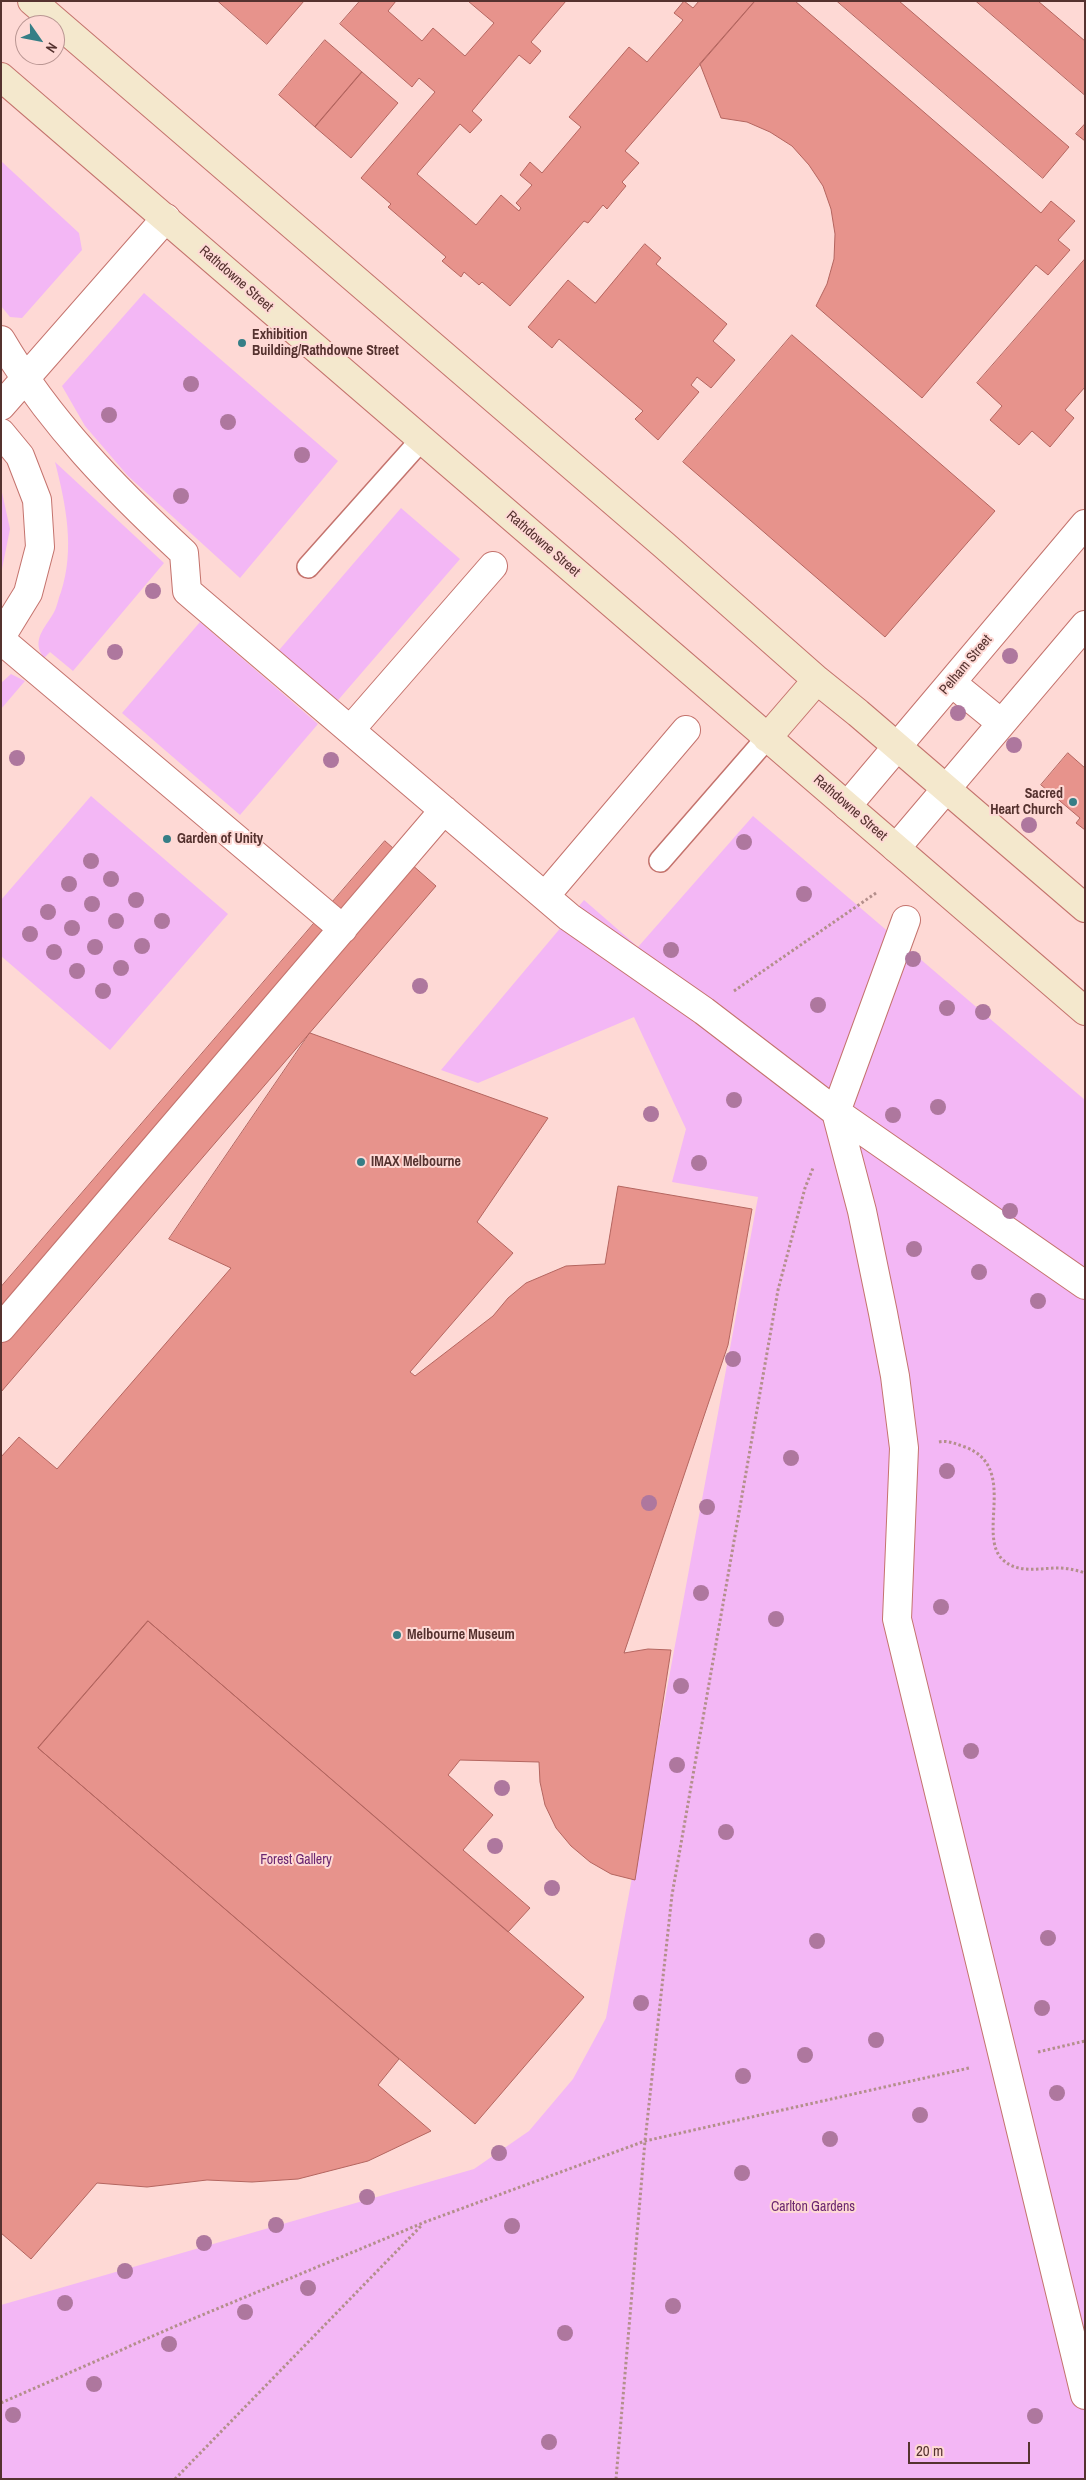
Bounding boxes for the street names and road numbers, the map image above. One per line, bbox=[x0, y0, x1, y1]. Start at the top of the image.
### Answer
street label: Rathdowne Street bbox=[196, 243, 276, 315]
street label: Rathdowne Street bbox=[503, 508, 583, 580]
street label: Pelham Street bbox=[936, 632, 996, 698]
street label: Rathdowne Street bbox=[810, 772, 890, 844]

